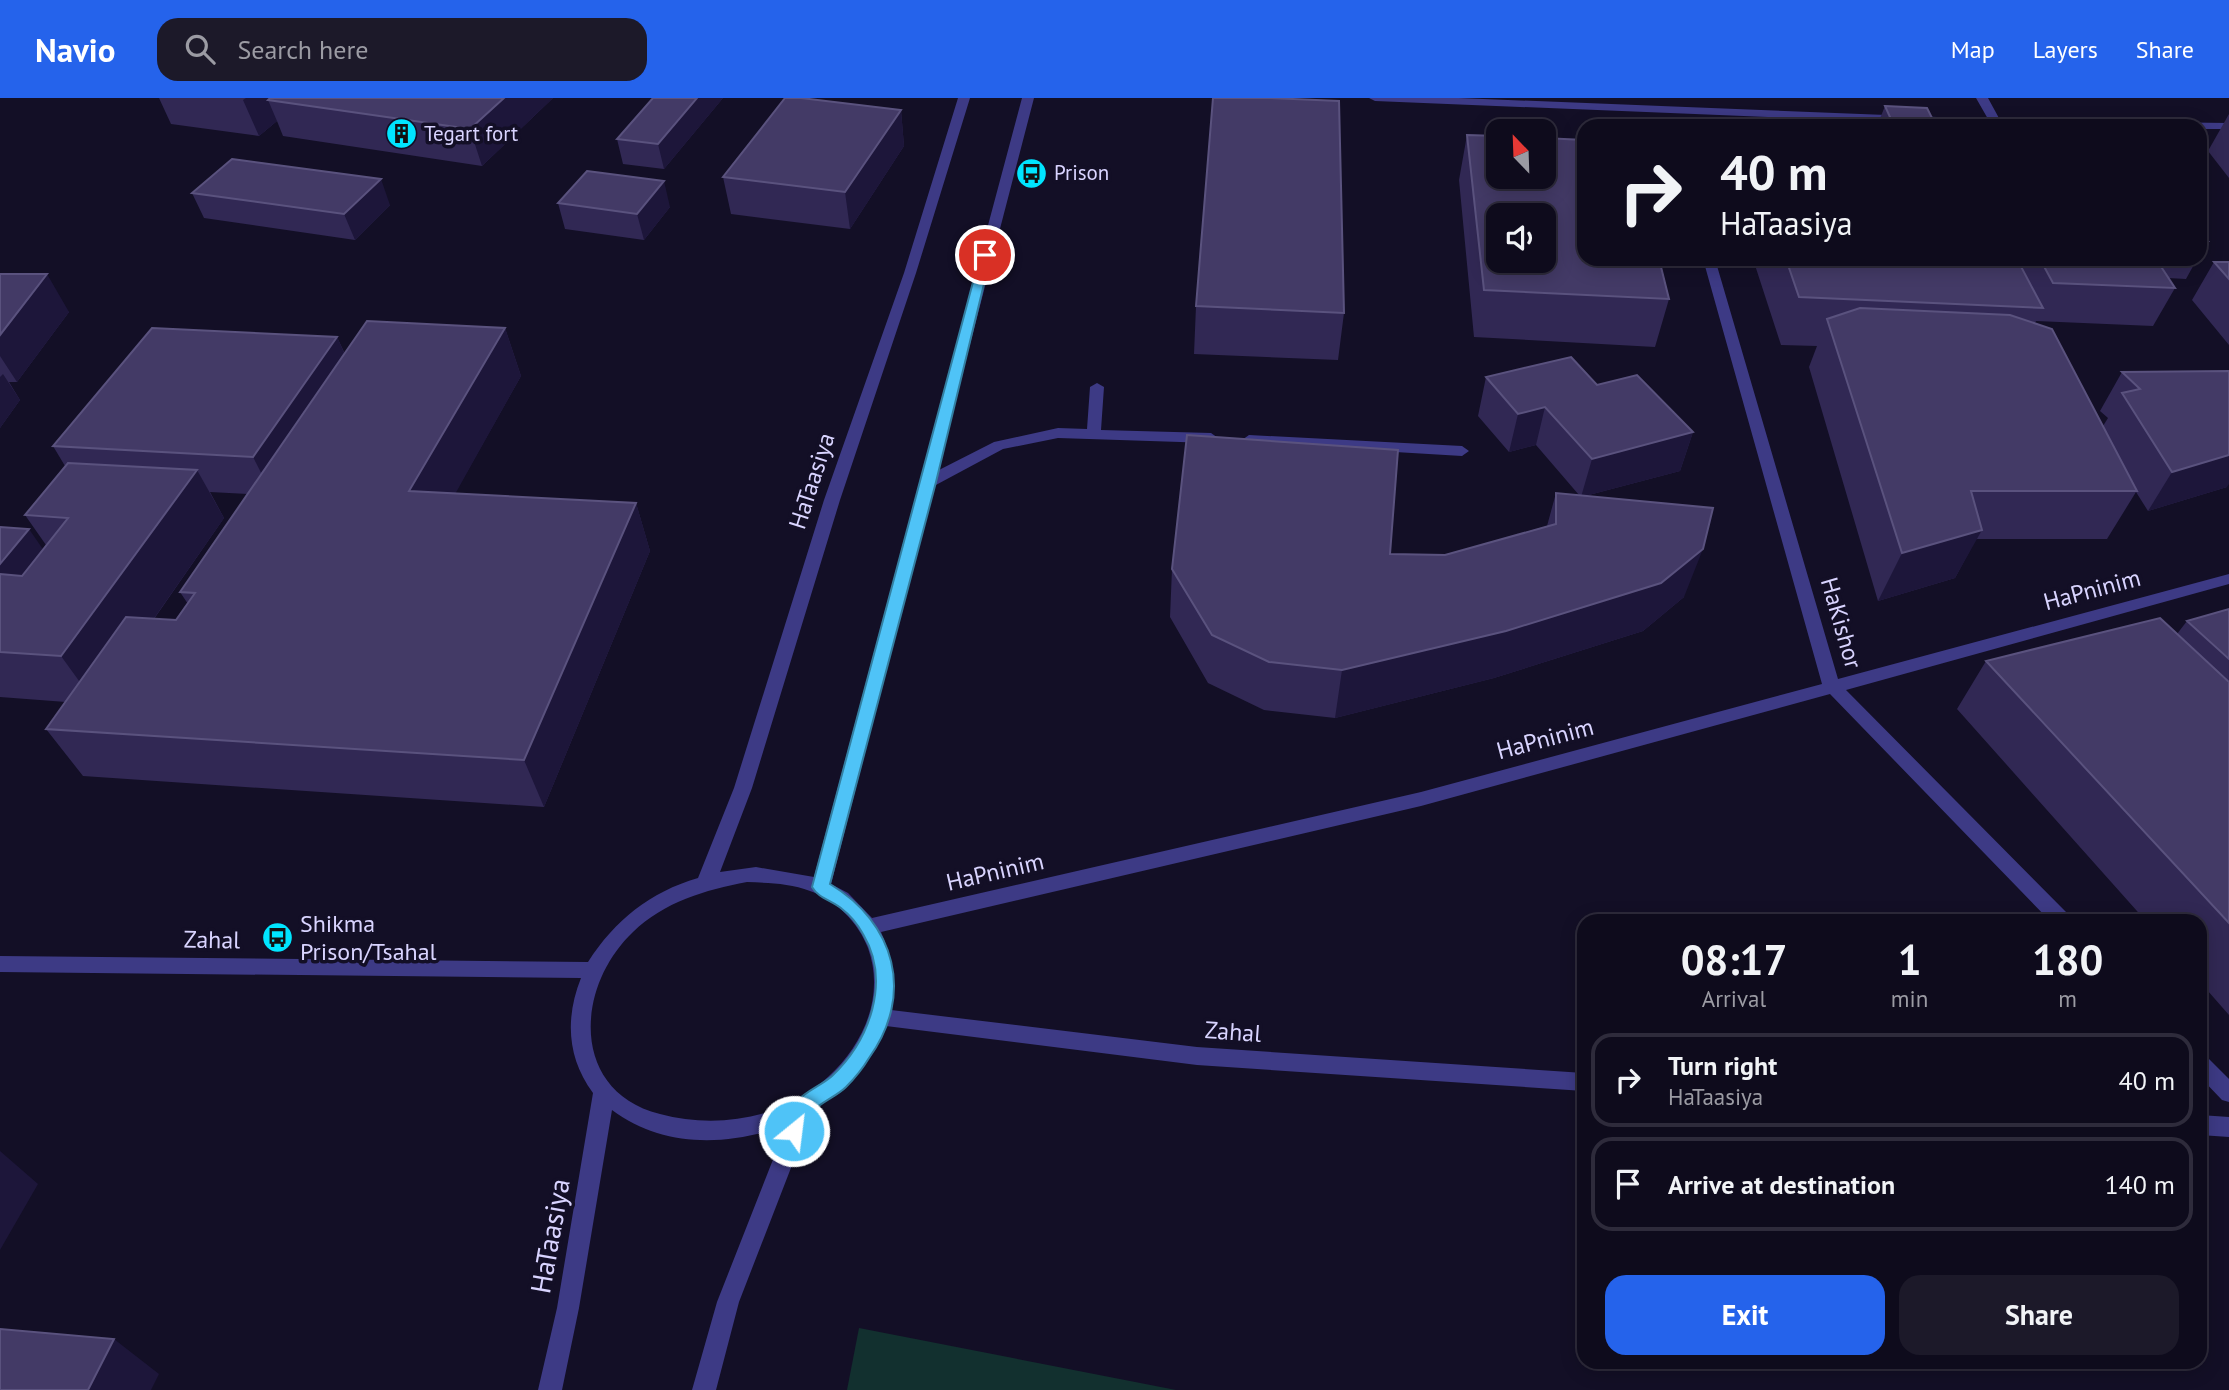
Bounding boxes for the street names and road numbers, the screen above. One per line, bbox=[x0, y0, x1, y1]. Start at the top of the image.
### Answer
street label: HaTaasiya bbox=[781, 429, 842, 533]
street label: HaPninim bbox=[2040, 562, 2144, 617]
street label: HaKishor bbox=[1814, 574, 1869, 672]
street label: HaPninim bbox=[1493, 711, 1597, 766]
street label: HaPninim bbox=[943, 845, 1047, 898]
street label: Zahal bbox=[183, 924, 241, 955]
street label: Zahal bbox=[1204, 1014, 1262, 1049]
street label: HaTaasiya bbox=[521, 1176, 578, 1296]

